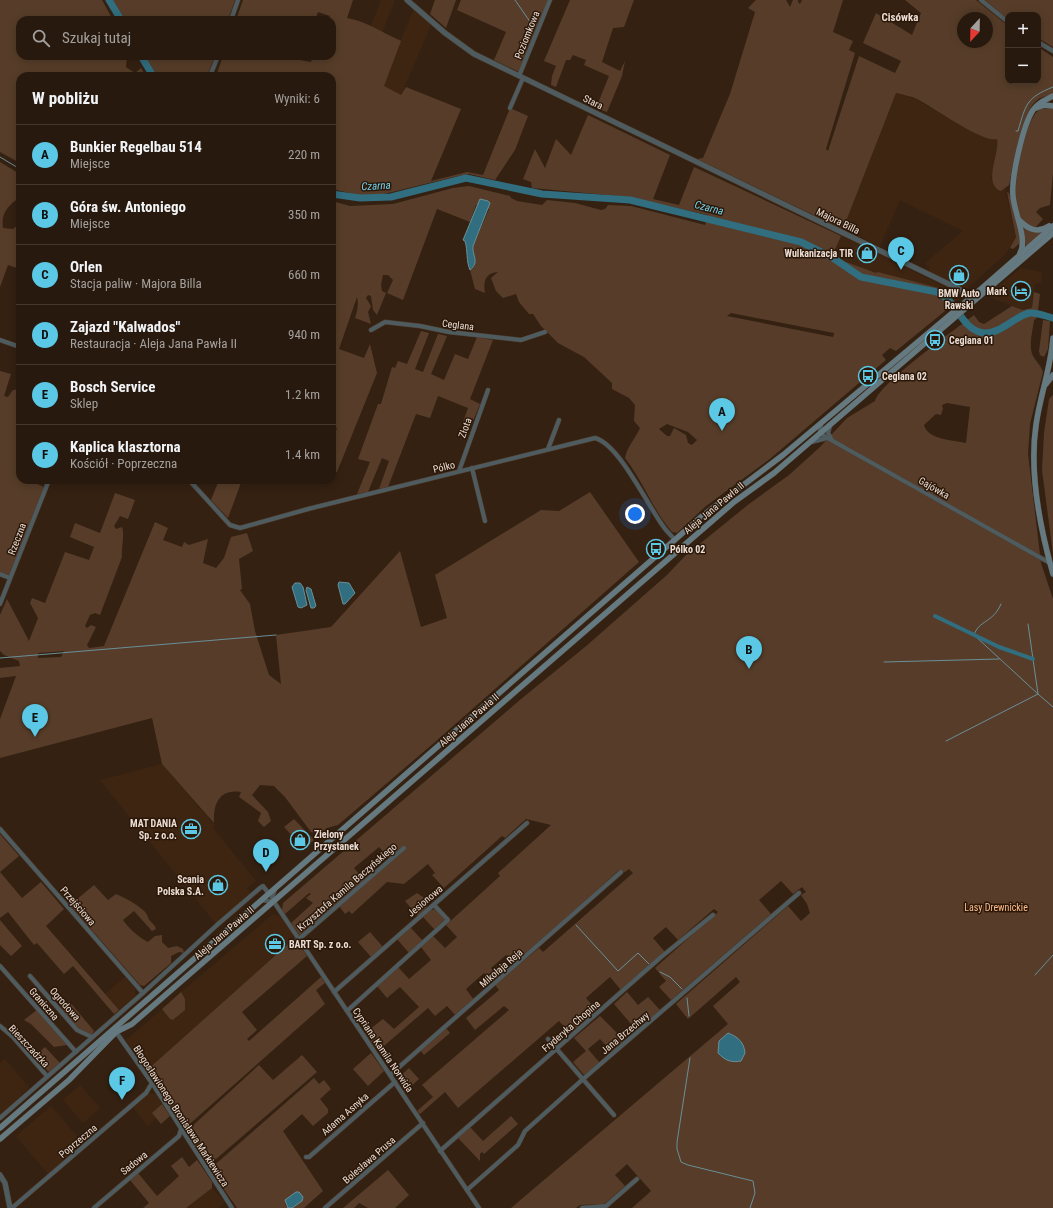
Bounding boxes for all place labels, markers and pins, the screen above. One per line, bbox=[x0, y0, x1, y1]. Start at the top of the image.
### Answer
pin: C bbox=[888, 237, 914, 270]
shop icon: Wulkanizacja TIR bbox=[856, 242, 878, 264]
place label: Wulkanizacja TIR bbox=[785, 248, 853, 259]
shop icon: BMW Auto Rawski bbox=[948, 264, 970, 286]
hotel icon: Mark bbox=[1010, 280, 1032, 302]
place label: Mark bbox=[987, 286, 1007, 297]
place label: BMW Auto Rawski bbox=[938, 288, 980, 311]
bus stop icon: Ceglana 01 bbox=[924, 329, 946, 351]
place label: Ceglana 01 bbox=[949, 335, 994, 346]
bus stop icon: Ceglana 02 bbox=[857, 365, 879, 387]
place label: Ceglana 02 bbox=[882, 371, 927, 382]
pin: A bbox=[709, 398, 735, 431]
bus stop icon: Pólko 02 bbox=[645, 538, 667, 560]
place label: Pólko 02 bbox=[670, 544, 705, 555]
pin: B bbox=[736, 636, 762, 669]
pin: E bbox=[22, 704, 48, 737]
place label: MAT DANIA Sp. z o.o. bbox=[130, 818, 177, 841]
office icon: MAT DANIA Sp. z o.o. bbox=[180, 818, 202, 840]
shop icon: Zielony Przystanek bbox=[289, 829, 311, 851]
place label: Zielony Przystanek bbox=[314, 829, 359, 852]
pin: D bbox=[253, 839, 279, 872]
place label: Scania Polska S.A. bbox=[157, 874, 204, 897]
shop icon: Scania Polska S.A. bbox=[207, 874, 229, 896]
office icon: BART Sp. z o.o. bbox=[264, 933, 286, 955]
place label: BART Sp. z o.o. bbox=[289, 939, 352, 950]
pin: F bbox=[109, 1067, 135, 1100]

